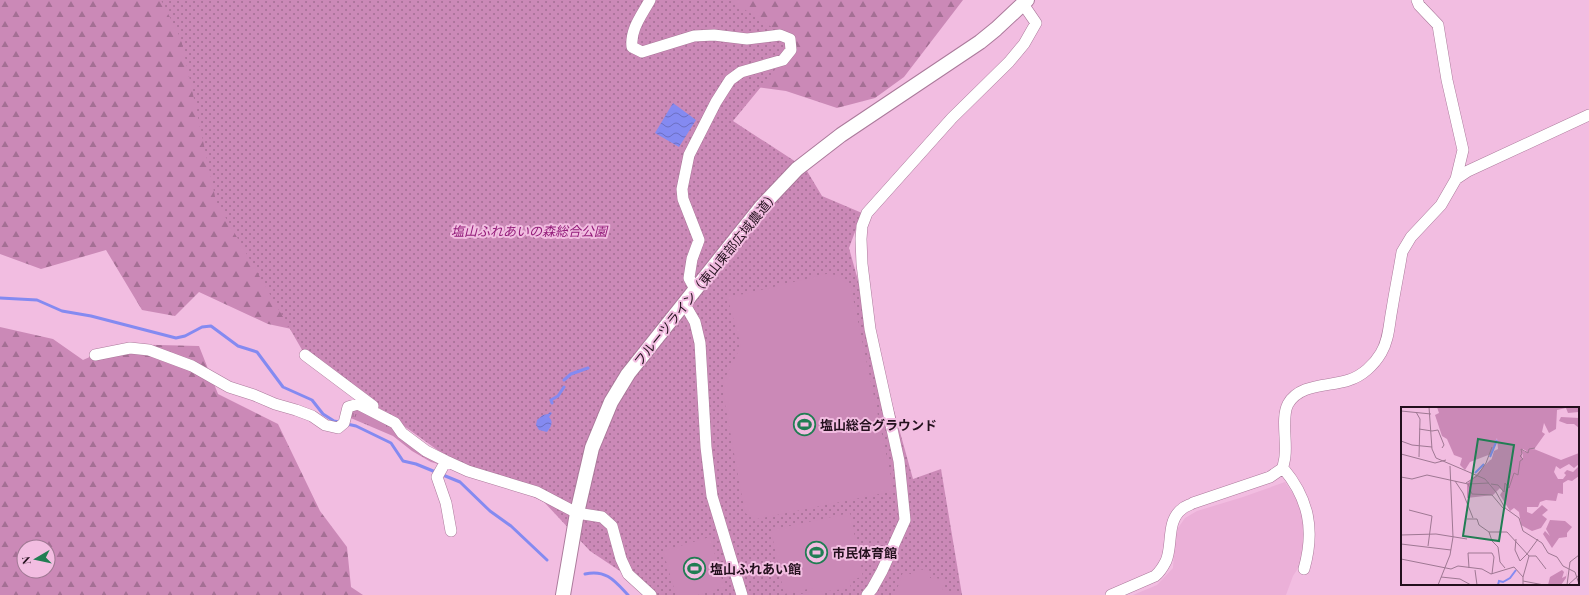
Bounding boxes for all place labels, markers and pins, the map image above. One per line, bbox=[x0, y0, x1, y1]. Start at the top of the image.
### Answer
sports icon: 塩山総合グラウンド bbox=[792, 412, 818, 438]
place label: 塩山総合グラウンド bbox=[820, 416, 937, 433]
sports icon: 市民体育館 bbox=[804, 540, 830, 566]
place label: 市民体育館 bbox=[832, 544, 897, 561]
sports icon: 塩山ふれあい館 bbox=[681, 556, 707, 582]
place label: 塩山ふれあい館 bbox=[710, 560, 801, 577]

